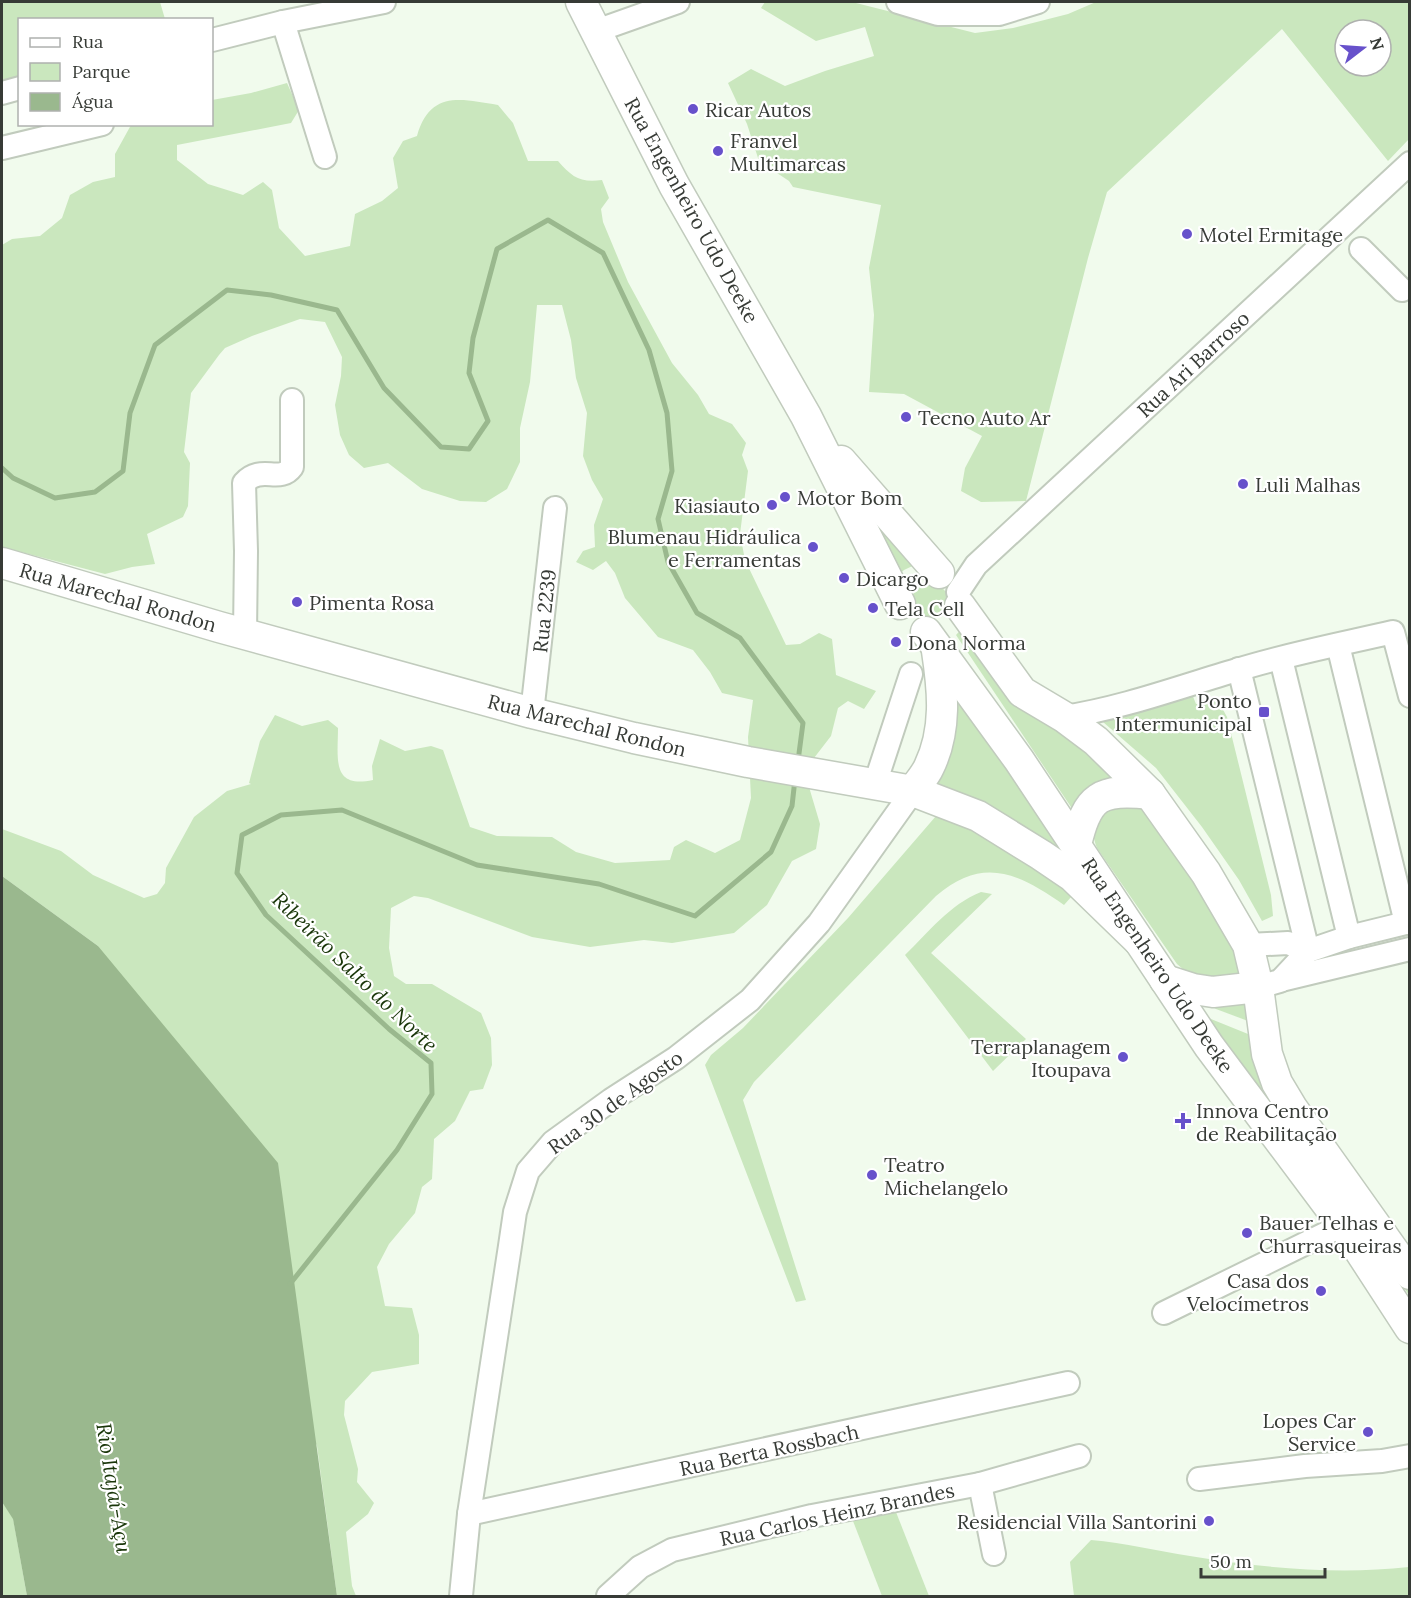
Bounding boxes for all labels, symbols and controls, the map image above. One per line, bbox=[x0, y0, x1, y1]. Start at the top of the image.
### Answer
legend bbox=[18, 18, 213, 126]
north arrow bbox=[1333, 18, 1393, 78]
text: Rua bbox=[72, 30, 103, 53]
text: N bbox=[1366, 35, 1389, 52]
text: Parque bbox=[72, 60, 131, 83]
text: Água bbox=[71, 90, 113, 113]
street label: Rua Engenheiro Udo Deeke bbox=[619, 93, 765, 327]
place label: Ricar Autos bbox=[705, 97, 811, 122]
marker: Ricar Autos bbox=[686, 102, 700, 116]
place label: Franvel Multimarcas bbox=[730, 128, 846, 176]
marker: Franvel Multimarcas bbox=[711, 144, 725, 158]
place label: Motel Ermitage bbox=[1199, 222, 1343, 247]
marker: Motel Ermitage bbox=[1180, 227, 1194, 241]
street label: Rua Ari Barroso bbox=[1132, 305, 1254, 423]
place label: Tecno Auto Ar bbox=[918, 405, 1051, 430]
marker: Tecno Auto Ar bbox=[899, 410, 913, 424]
place label: Luli Malhas bbox=[1255, 472, 1361, 497]
marker: Luli Malhas bbox=[1236, 477, 1250, 491]
place label: Motor Bom bbox=[797, 485, 902, 510]
marker: Motor Bom bbox=[778, 490, 792, 504]
place label: Kiasiauto bbox=[674, 493, 760, 518]
marker: Kiasiauto bbox=[765, 498, 779, 512]
place label: Blumenau Hidráulica e Ferramentas bbox=[607, 524, 801, 572]
marker: Blumenau Hidráulica e Ferramentas bbox=[806, 540, 820, 554]
street label: Rua Marechal Rondon bbox=[17, 557, 219, 637]
place label: Dicargo bbox=[856, 566, 929, 591]
street label: Rua 2239 bbox=[527, 568, 561, 654]
marker: Dicargo bbox=[837, 571, 851, 585]
place label: Pimenta Rosa bbox=[309, 590, 434, 615]
marker: Pimenta Rosa bbox=[290, 595, 304, 609]
place label: Tela Cell bbox=[885, 596, 964, 621]
marker: Tela Cell bbox=[866, 601, 880, 615]
place label: Dona Norma bbox=[908, 630, 1026, 655]
marker: Dona Norma bbox=[889, 635, 903, 649]
street label: Rua Marechal Rondon bbox=[485, 688, 689, 762]
place label: Ponto Intermunicipal bbox=[1115, 688, 1252, 736]
marker: Ponto Intermunicipal bbox=[1257, 705, 1271, 719]
street label: Rua Engenheiro Udo Deeke bbox=[1077, 853, 1239, 1077]
water label: Ribeirão Salto do Norte bbox=[266, 886, 444, 1058]
place label: Terraplanagem Itoupava bbox=[971, 1034, 1111, 1082]
street label: Rua 30 de Agosto bbox=[543, 1045, 687, 1159]
marker: Terraplanagem Itoupava bbox=[1116, 1050, 1130, 1064]
place label: Innova Centro de Reabilitação bbox=[1196, 1098, 1337, 1146]
marker: Innova Centro de Reabilitação bbox=[1174, 1112, 1192, 1130]
place label: Teatro Michelangelo bbox=[884, 1152, 1008, 1200]
marker: Teatro Michelangelo bbox=[865, 1168, 879, 1182]
place label: Bauer Telhas e Churrasqueiras bbox=[1259, 1210, 1402, 1258]
marker: Bauer Telhas e Churrasqueiras bbox=[1240, 1226, 1254, 1240]
place label: Casa dos Velocímetros bbox=[1186, 1268, 1309, 1316]
marker: Casa dos Velocímetros bbox=[1314, 1284, 1328, 1298]
place label: Lopes Car Service bbox=[1262, 1408, 1356, 1456]
street label: Rua Berta Rossbach bbox=[677, 1419, 861, 1481]
water label: Rio Itajaí-Açu bbox=[90, 1421, 138, 1556]
marker: Lopes Car Service bbox=[1361, 1425, 1375, 1439]
street label: Rua Carlos Heinz Brandes bbox=[717, 1477, 957, 1551]
place label: Residencial Villa Santorini bbox=[957, 1509, 1197, 1534]
marker: Residencial Villa Santorini bbox=[1202, 1514, 1216, 1528]
scale bar bbox=[1201, 1541, 1326, 1579]
text: 50 m bbox=[1210, 1550, 1252, 1573]

